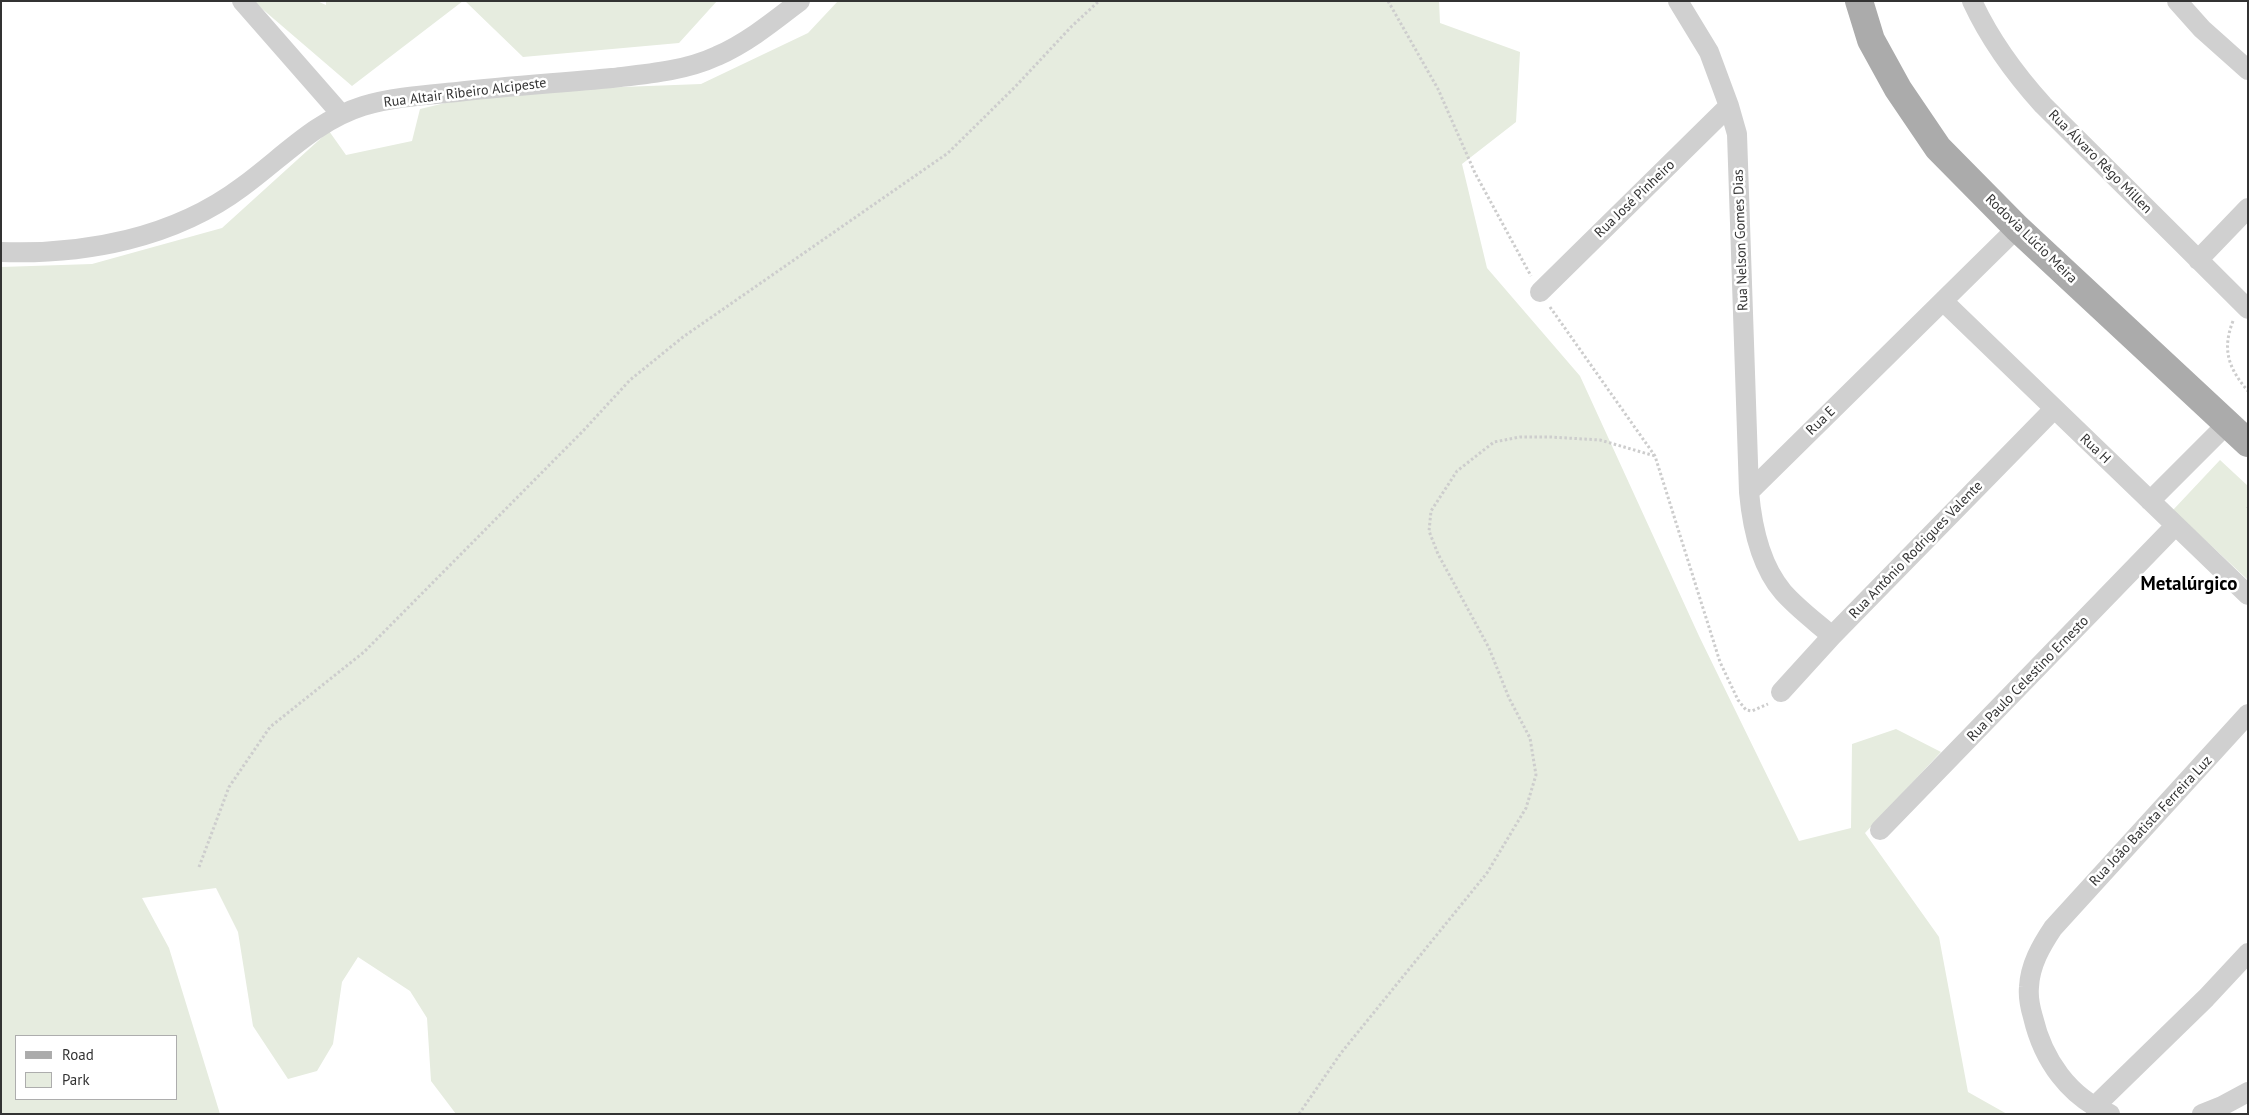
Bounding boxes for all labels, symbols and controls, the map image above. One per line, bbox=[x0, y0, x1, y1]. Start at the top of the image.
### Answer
street label: Rua Altair Ribeiro Alcipeste bbox=[383, 75, 547, 111]
street label: Rua Álvaro Rêgo Millen bbox=[2045, 107, 2155, 217]
street label: Rua José Pinheiro bbox=[1591, 157, 1679, 241]
street label: Rua Nelson Gomes Dias bbox=[1730, 169, 1752, 311]
street label: Rodovia Lúcio Meira bbox=[1982, 191, 2080, 287]
street label: Rua E bbox=[1803, 403, 1839, 439]
street label: Rua H bbox=[2076, 431, 2114, 467]
street label: Rua Antônio Rodrigues Valente bbox=[1846, 478, 1986, 622]
district label: Metalúrgico bbox=[2141, 574, 2237, 596]
street label: Rua Paulo Celestino Ernesto bbox=[1964, 613, 2092, 745]
street label: Rua João Batista Ferreira Luz bbox=[2086, 752, 2216, 890]
legend bbox=[15, 1035, 178, 1100]
text: Road bbox=[62, 1045, 94, 1064]
text: Park bbox=[62, 1070, 90, 1089]

